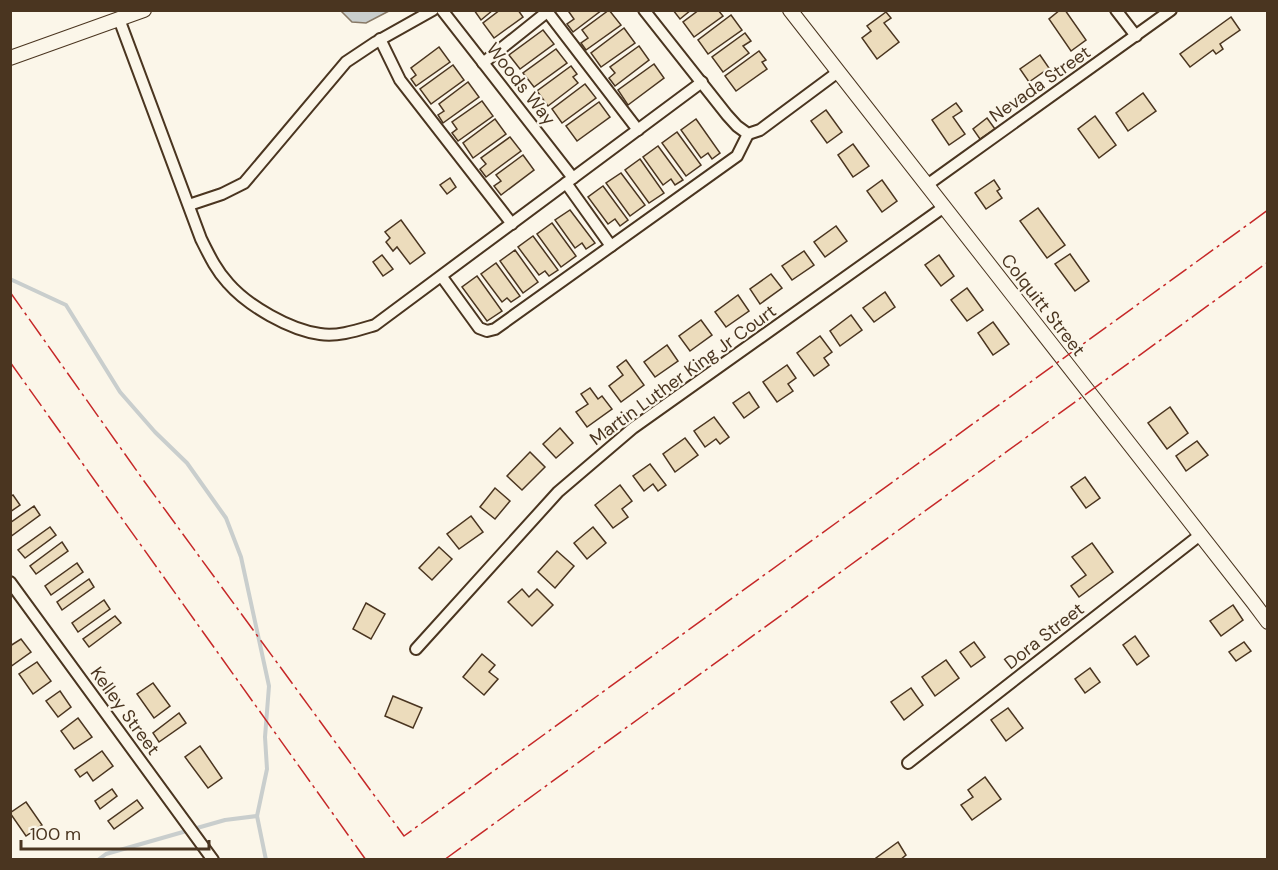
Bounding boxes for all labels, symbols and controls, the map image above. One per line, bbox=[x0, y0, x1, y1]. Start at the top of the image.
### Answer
street label: Woods Way bbox=[481, 38, 561, 130]
street label: Nevada Street bbox=[985, 40, 1095, 128]
street label: Colquitt Street bbox=[996, 249, 1090, 361]
street label: Martin Luther King Jr Court bbox=[585, 299, 781, 451]
street label: Dora Street bbox=[999, 597, 1089, 675]
street label: Kelley Street bbox=[85, 662, 165, 760]
scale bar bbox=[21, 813, 208, 851]
text: 100 m bbox=[30, 822, 81, 846]

